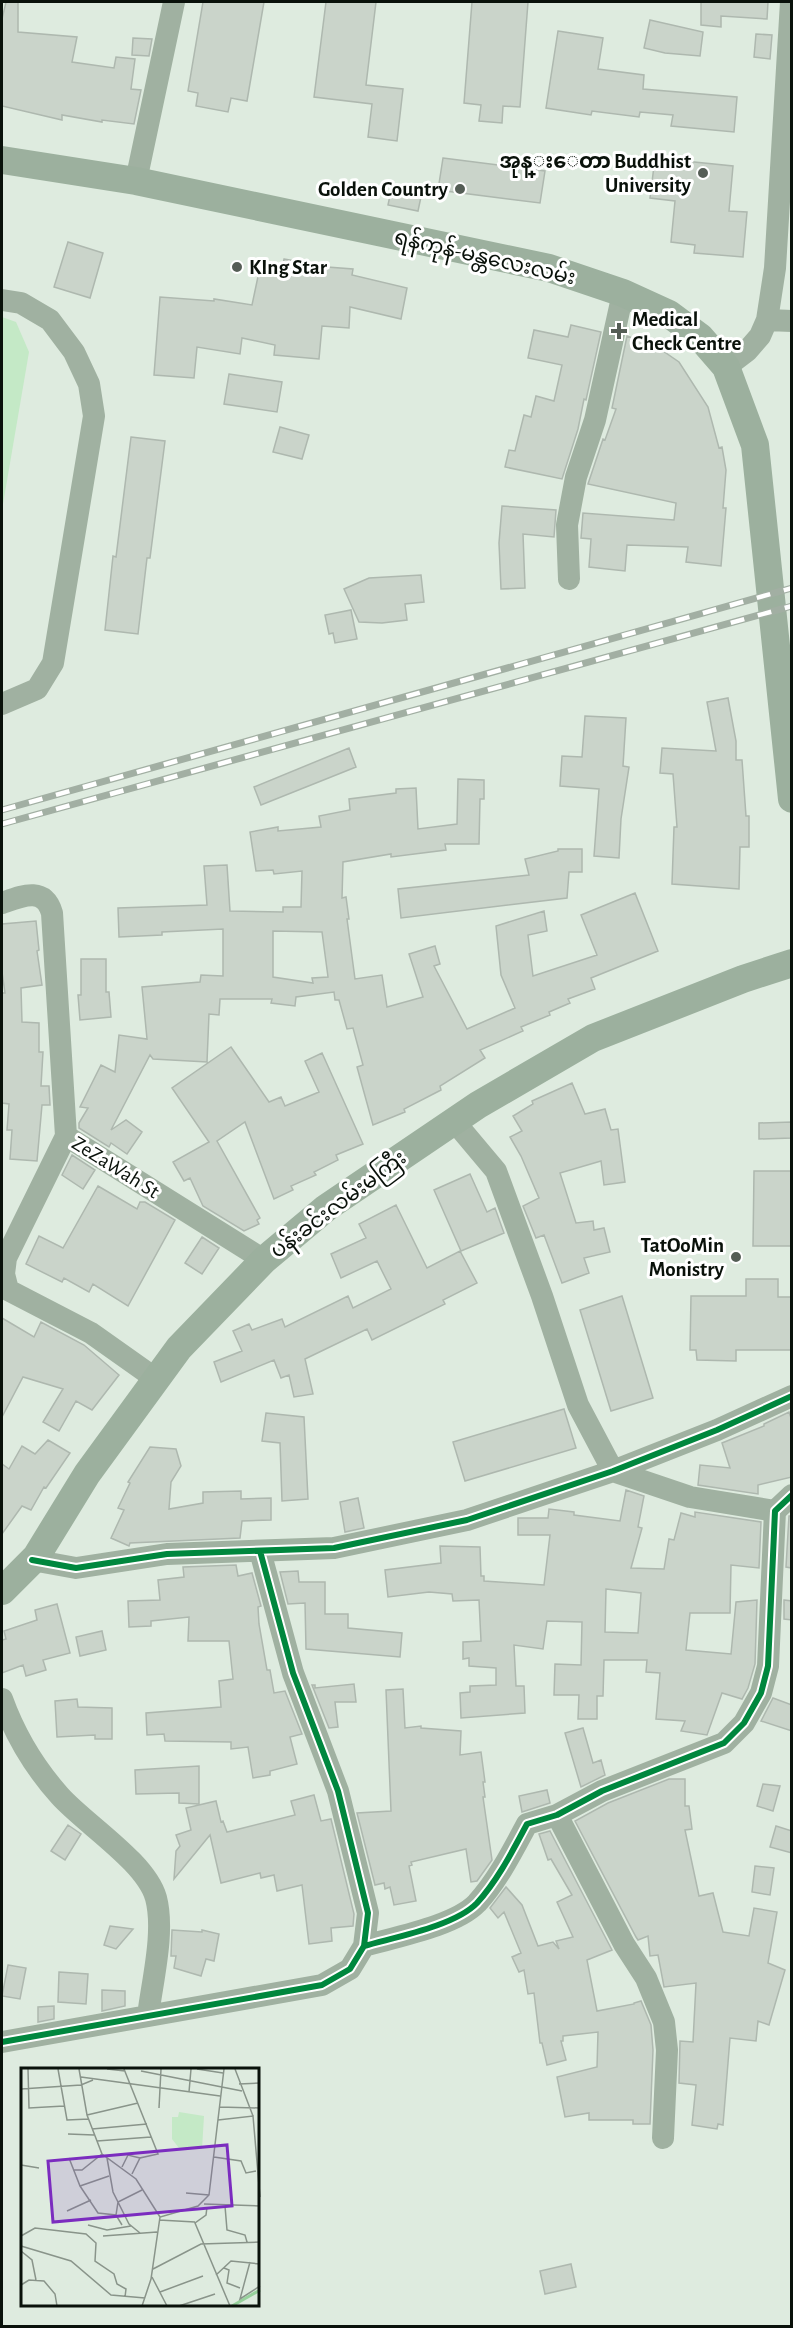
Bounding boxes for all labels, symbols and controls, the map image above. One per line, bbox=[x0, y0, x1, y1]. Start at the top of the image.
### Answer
place label: အုန္းေတာ Buddhist University bbox=[500, 151, 692, 196]
marker: အုန္းေတာ Buddhist University bbox=[696, 166, 710, 180]
place label: Golden Country bbox=[318, 179, 449, 200]
marker: Golden Country bbox=[453, 182, 467, 196]
street label: ရန်ကုန်-မန္တလေးလမ်း bbox=[391, 221, 579, 294]
place label: KIng Star bbox=[249, 257, 328, 278]
marker: KIng Star bbox=[230, 260, 244, 274]
place label: Medical Check Centre bbox=[632, 309, 742, 354]
marker: Medical Check Centre bbox=[610, 322, 628, 340]
street label: ZeZaWah St bbox=[68, 1132, 163, 1203]
street label: ပန်းခင်းလမ်းမကြီး bbox=[263, 1142, 414, 1267]
place label: TatOoMin Monistry bbox=[640, 1235, 725, 1280]
marker: TatOoMin Monistry bbox=[729, 1250, 743, 1264]
inset map bbox=[21, 2068, 260, 2307]

